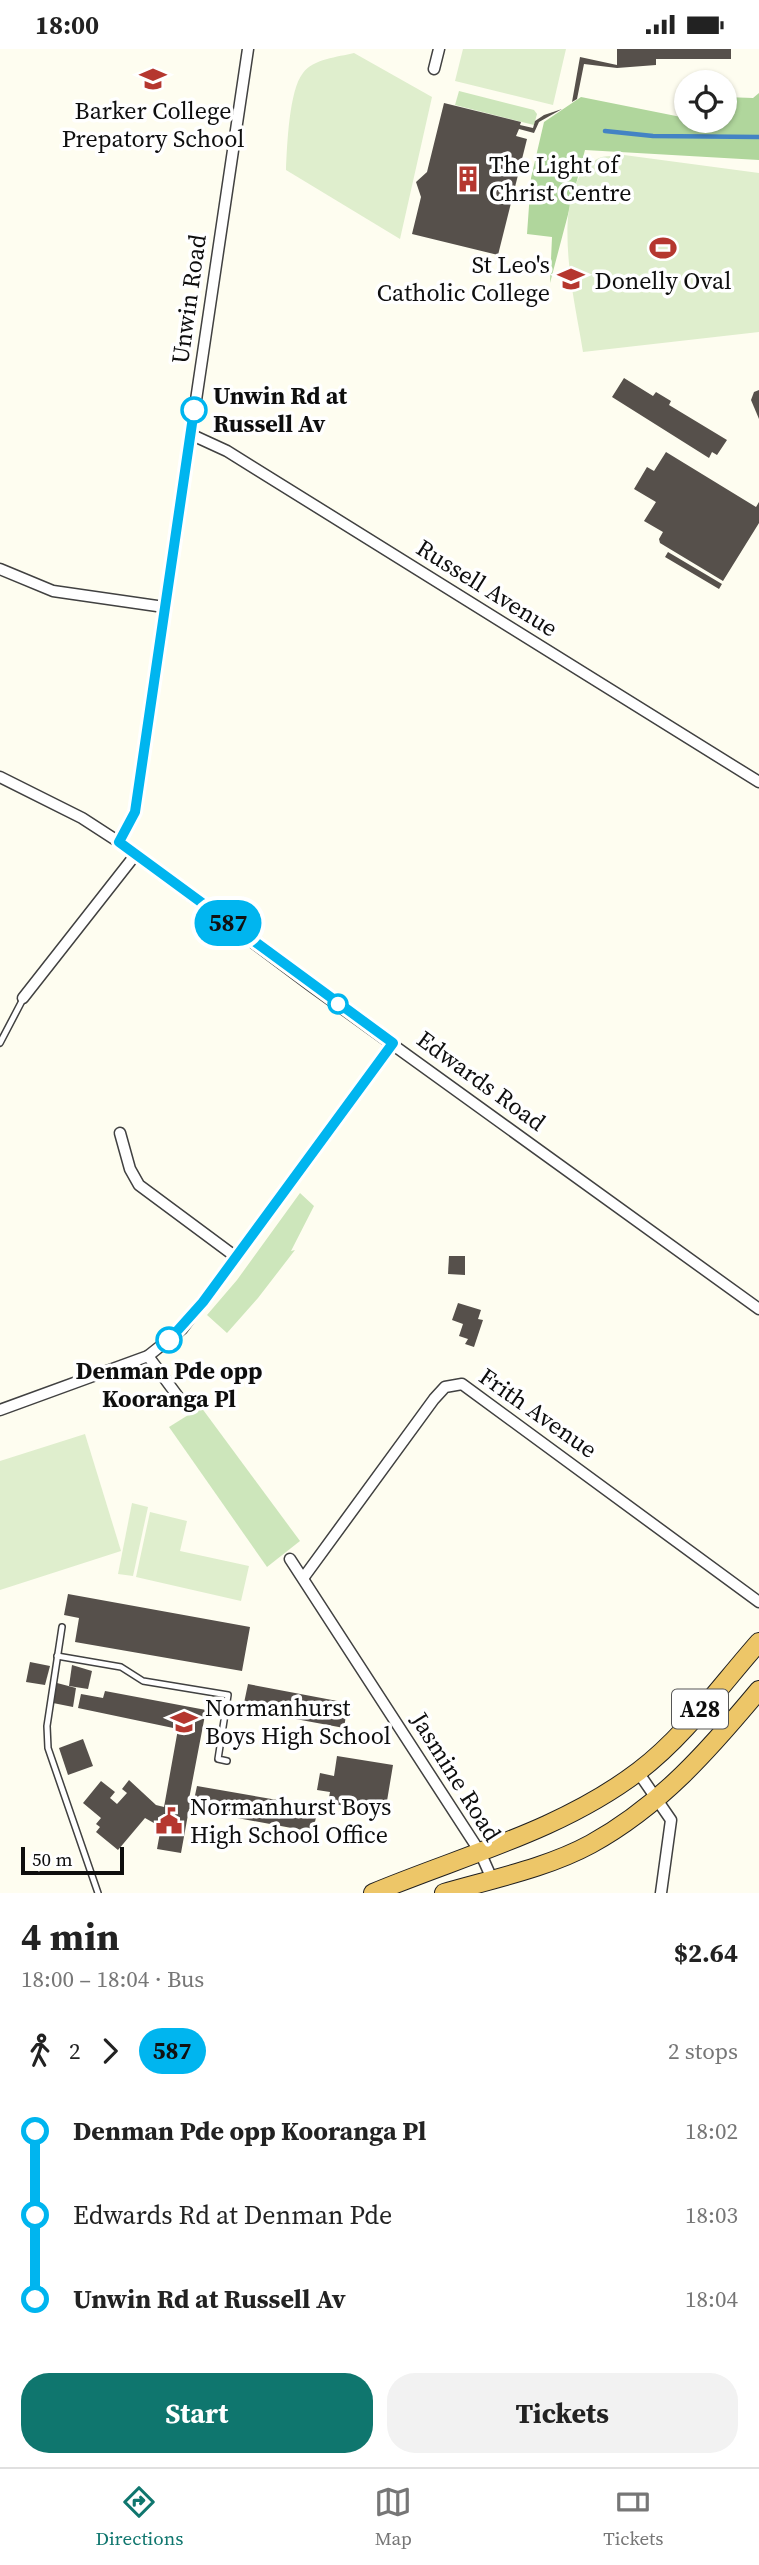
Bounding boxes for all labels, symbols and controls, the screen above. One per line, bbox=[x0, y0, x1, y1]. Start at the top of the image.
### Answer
text: 18:00 bbox=[35, 7, 99, 43]
school or university icon: Barker College Prepatory School bbox=[138, 64, 168, 94]
map controls bbox=[674, 70, 737, 133]
button: locate bbox=[674, 70, 737, 133]
place label: Barker College Prepatory School bbox=[62, 94, 244, 155]
place label: The Light of Christ Centre bbox=[489, 148, 631, 209]
building icon: The Light of Christ Centre bbox=[453, 164, 483, 194]
street label: Unwin Road bbox=[163, 232, 214, 366]
sports icon: Donelly Oval bbox=[648, 233, 678, 263]
place label: St Leo's Catholic College bbox=[377, 248, 550, 309]
school or university icon: St Leo's Catholic College bbox=[556, 264, 586, 294]
place label: Donelly Oval bbox=[595, 264, 731, 297]
place label: Unwin Rd at Russell Av bbox=[213, 379, 347, 440]
marker: Unwin Rd at Russell Av bbox=[181, 397, 207, 423]
street label: Russell Avenue bbox=[410, 531, 564, 644]
line badge: 587 bbox=[188, 900, 268, 946]
text: 587 bbox=[208, 906, 248, 939]
unlabelled marker bbox=[328, 994, 348, 1014]
street label: Edwards Road bbox=[410, 1023, 553, 1139]
marker: Denman Pde opp Kooranga Pl bbox=[156, 1327, 182, 1353]
place label: Denman Pde opp Kooranga Pl bbox=[76, 1354, 262, 1415]
street label: Frith Avenue bbox=[473, 1360, 604, 1465]
road number: A28 bbox=[672, 1689, 728, 1729]
place label: Normanhurst Boys High School bbox=[205, 1691, 391, 1752]
street label: Jasmine Road bbox=[403, 1705, 509, 1848]
school or university icon: Normanhurst Boys High School bbox=[169, 1707, 199, 1737]
place label: Normanhurst Boys High School Office bbox=[190, 1790, 391, 1851]
public building icon: Normanhurst Boys High School Office bbox=[154, 1806, 184, 1836]
scale bar bbox=[21, 1844, 124, 1876]
text: 50 m bbox=[32, 1846, 73, 1872]
text: 4 min bbox=[21, 1911, 120, 1963]
text: $2.64 bbox=[674, 1935, 738, 1971]
text: 18:00 – 18:04 · Bus bbox=[21, 1963, 204, 1995]
icon: walk bbox=[21, 2032, 59, 2070]
icon: forward bbox=[91, 2032, 129, 2070]
text: 587 bbox=[153, 2034, 192, 2067]
text: 2 bbox=[69, 2035, 81, 2067]
text: 2 stops bbox=[668, 2035, 738, 2067]
text: Denman Pde opp Kooranga Pl bbox=[73, 2113, 426, 2149]
text: 18:02 bbox=[685, 2115, 738, 2147]
text: Edwards Rd at Denman Pde bbox=[73, 2197, 392, 2233]
text: 18:03 bbox=[685, 2199, 738, 2231]
text: Unwin Rd at Russell Av bbox=[73, 2281, 346, 2317]
text: 18:04 bbox=[685, 2283, 738, 2315]
button: Start bbox=[21, 2373, 373, 2453]
button: Tickets bbox=[387, 2373, 738, 2453]
tab: Directions bbox=[95, 2483, 183, 2551]
tab: Map bbox=[374, 2483, 412, 2551]
tab: Tickets bbox=[603, 2483, 664, 2551]

